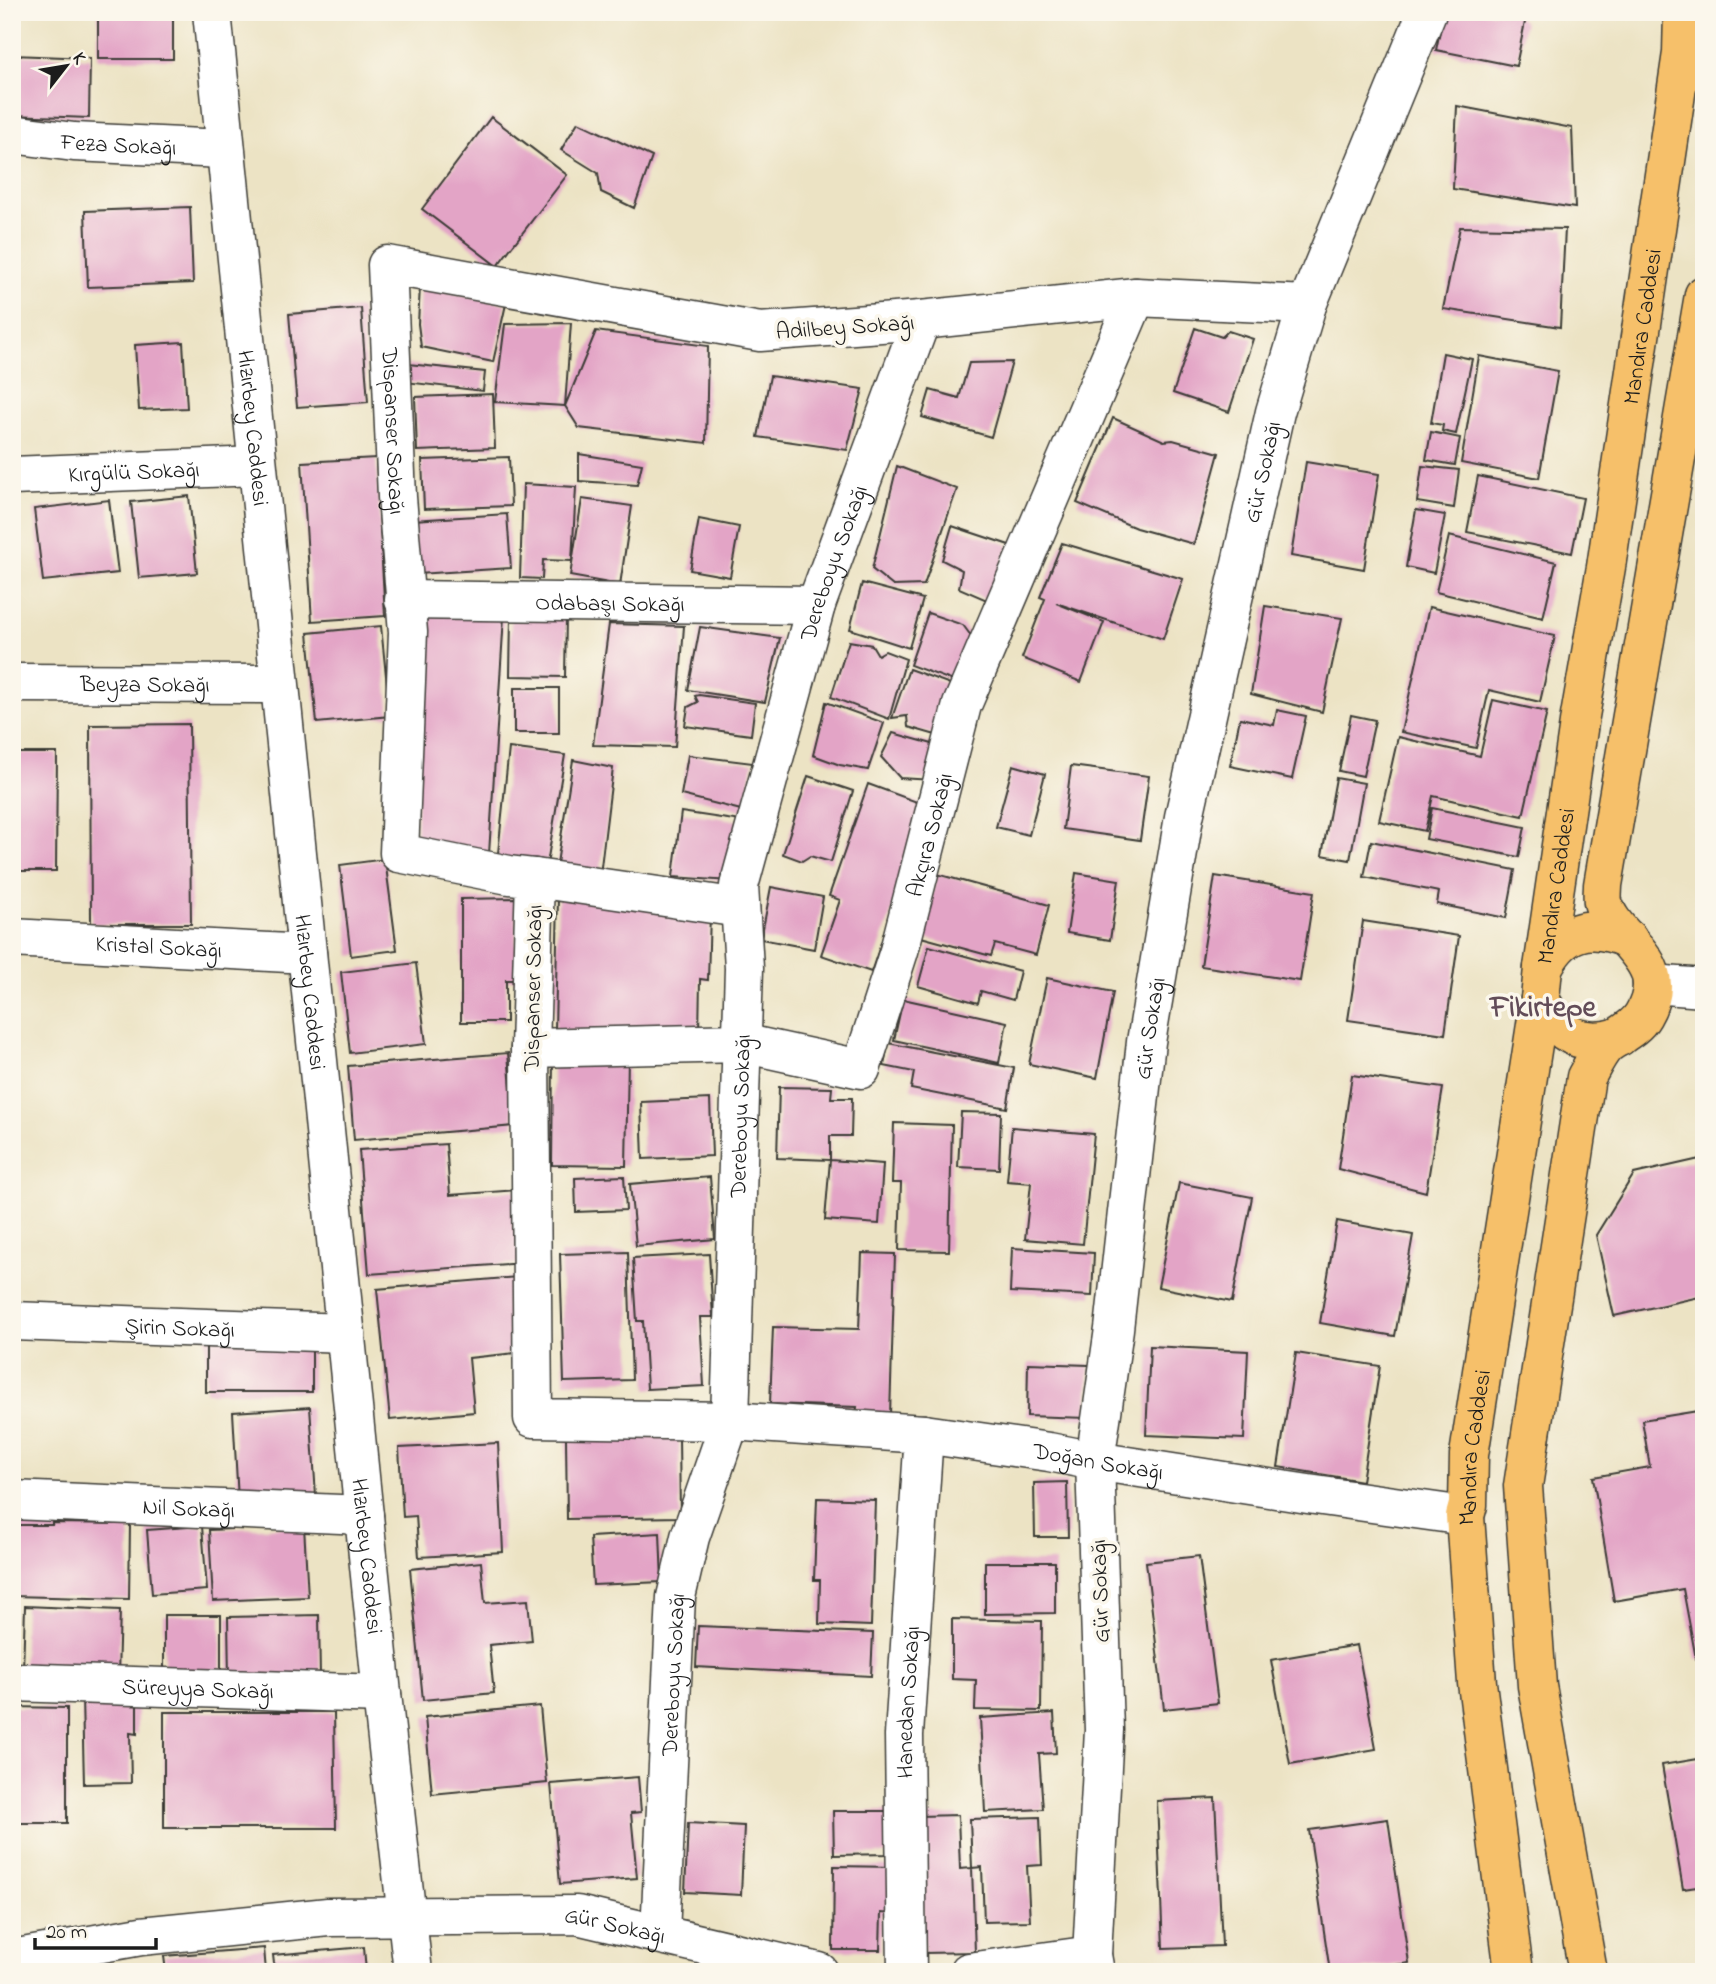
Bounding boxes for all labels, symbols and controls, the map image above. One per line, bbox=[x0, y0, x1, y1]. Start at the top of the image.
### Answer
north arrow bbox=[32, 32, 102, 102]
text: K bbox=[64, 48, 93, 70]
street label: Feza Sokağı bbox=[57, 126, 177, 167]
street label: Mandıra Caddesi bbox=[1616, 247, 1672, 407]
street label: Adilbey Sokağı bbox=[775, 307, 916, 352]
street label: Dispanser Sokağı bbox=[372, 346, 412, 516]
street label: Hızırbey Caddesi bbox=[227, 349, 276, 508]
street label: Gür Sokağı bbox=[1237, 418, 1292, 526]
street label: Kırgülü Sokağı bbox=[68, 454, 200, 493]
street label: Dereboyu Sokağı bbox=[793, 481, 878, 646]
street label: Odabaşı Sokağı bbox=[535, 588, 685, 623]
street label: Beyza Sokağı bbox=[79, 669, 210, 704]
street label: Akçıra Sokağı bbox=[899, 770, 963, 901]
street label: Mandıra Caddesi bbox=[1530, 806, 1585, 966]
street label: Dispanser Sokağı bbox=[517, 904, 553, 1073]
street label: Hızırbey Caddesi bbox=[284, 913, 333, 1072]
street label: Kristal Sokağı bbox=[94, 929, 223, 969]
street label: Gür Sokağı bbox=[1128, 975, 1176, 1081]
district label: Fikirtepe bbox=[1488, 987, 1598, 1031]
street label: Dereboyu Sokağı bbox=[723, 1034, 762, 1199]
street label: Şirin Sokağı bbox=[124, 1311, 236, 1349]
street label: Mandıra Caddesi bbox=[1451, 1367, 1501, 1526]
street label: Doğan Sokağı bbox=[1030, 1436, 1165, 1491]
street label: Hızırbey Caddesi bbox=[341, 1477, 390, 1636]
street label: Nil Sokağı bbox=[142, 1492, 236, 1529]
street label: Gür Sokağı bbox=[1083, 1539, 1121, 1643]
street label: Dereboyu Sokağı bbox=[654, 1590, 696, 1758]
street label: Hanedan Sokağı bbox=[890, 1625, 931, 1779]
street label: Süreyya Sokağı bbox=[121, 1672, 274, 1710]
street label: Gür Sokağı bbox=[564, 1901, 669, 1954]
scale bar bbox=[35, 1907, 156, 1951]
text: 20 m bbox=[46, 1918, 87, 1948]

